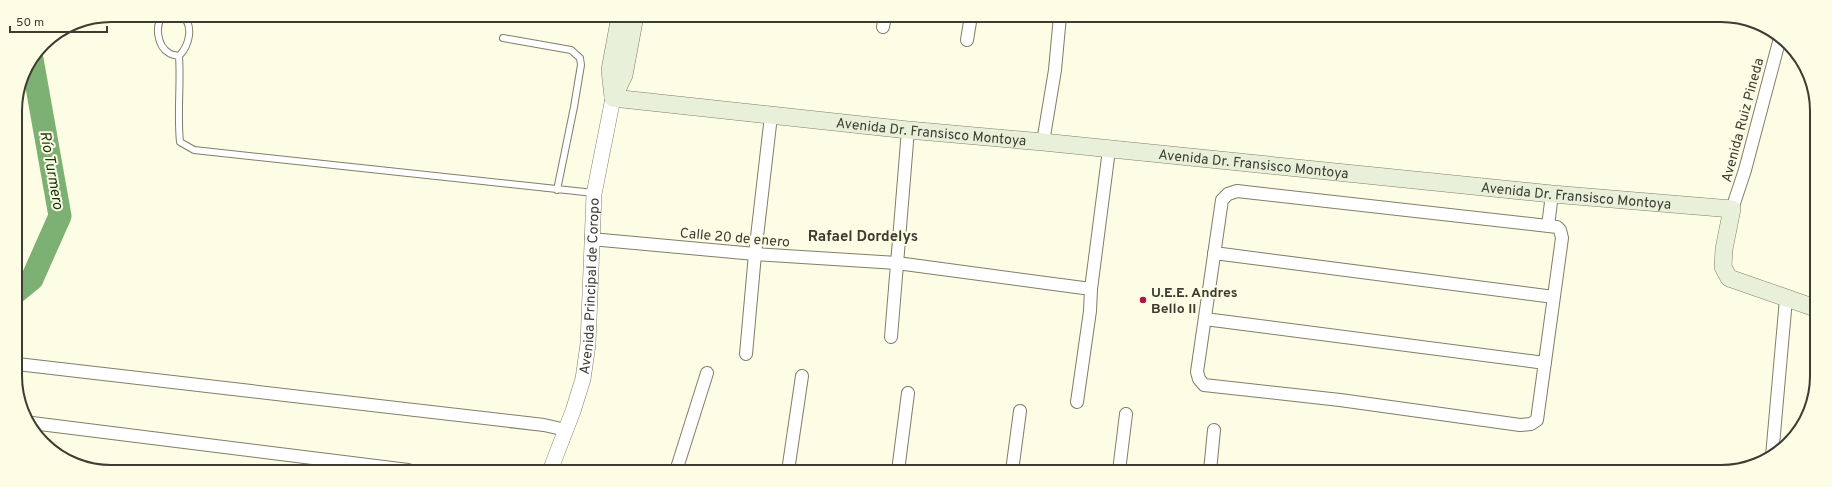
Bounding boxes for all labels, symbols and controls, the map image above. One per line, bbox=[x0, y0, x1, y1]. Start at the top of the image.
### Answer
scale bar bbox=[10, 8, 107, 34]
text: 50 m bbox=[16, 15, 44, 31]
street label: Avenida Ruiz Pineda bbox=[1719, 56, 1768, 184]
street label: Avenida Dr. Fransisco Montoya bbox=[835, 115, 1027, 150]
water label: Río Turmero bbox=[34, 130, 67, 211]
street label: Avenida Dr. Fransisco Montoya bbox=[1158, 147, 1349, 183]
street label: Avenida Dr. Fransisco Montoya bbox=[1480, 180, 1672, 214]
street label: Avenida Principal de Coropo bbox=[577, 197, 604, 376]
street label: Calle 20 de enero bbox=[679, 225, 791, 252]
district label: Rafael Dordelys bbox=[808, 228, 918, 247]
place label: U.E.E. Andres Bello II bbox=[1151, 285, 1238, 318]
marker: U.E.E. Andres Bello II bbox=[1138, 295, 1148, 305]

